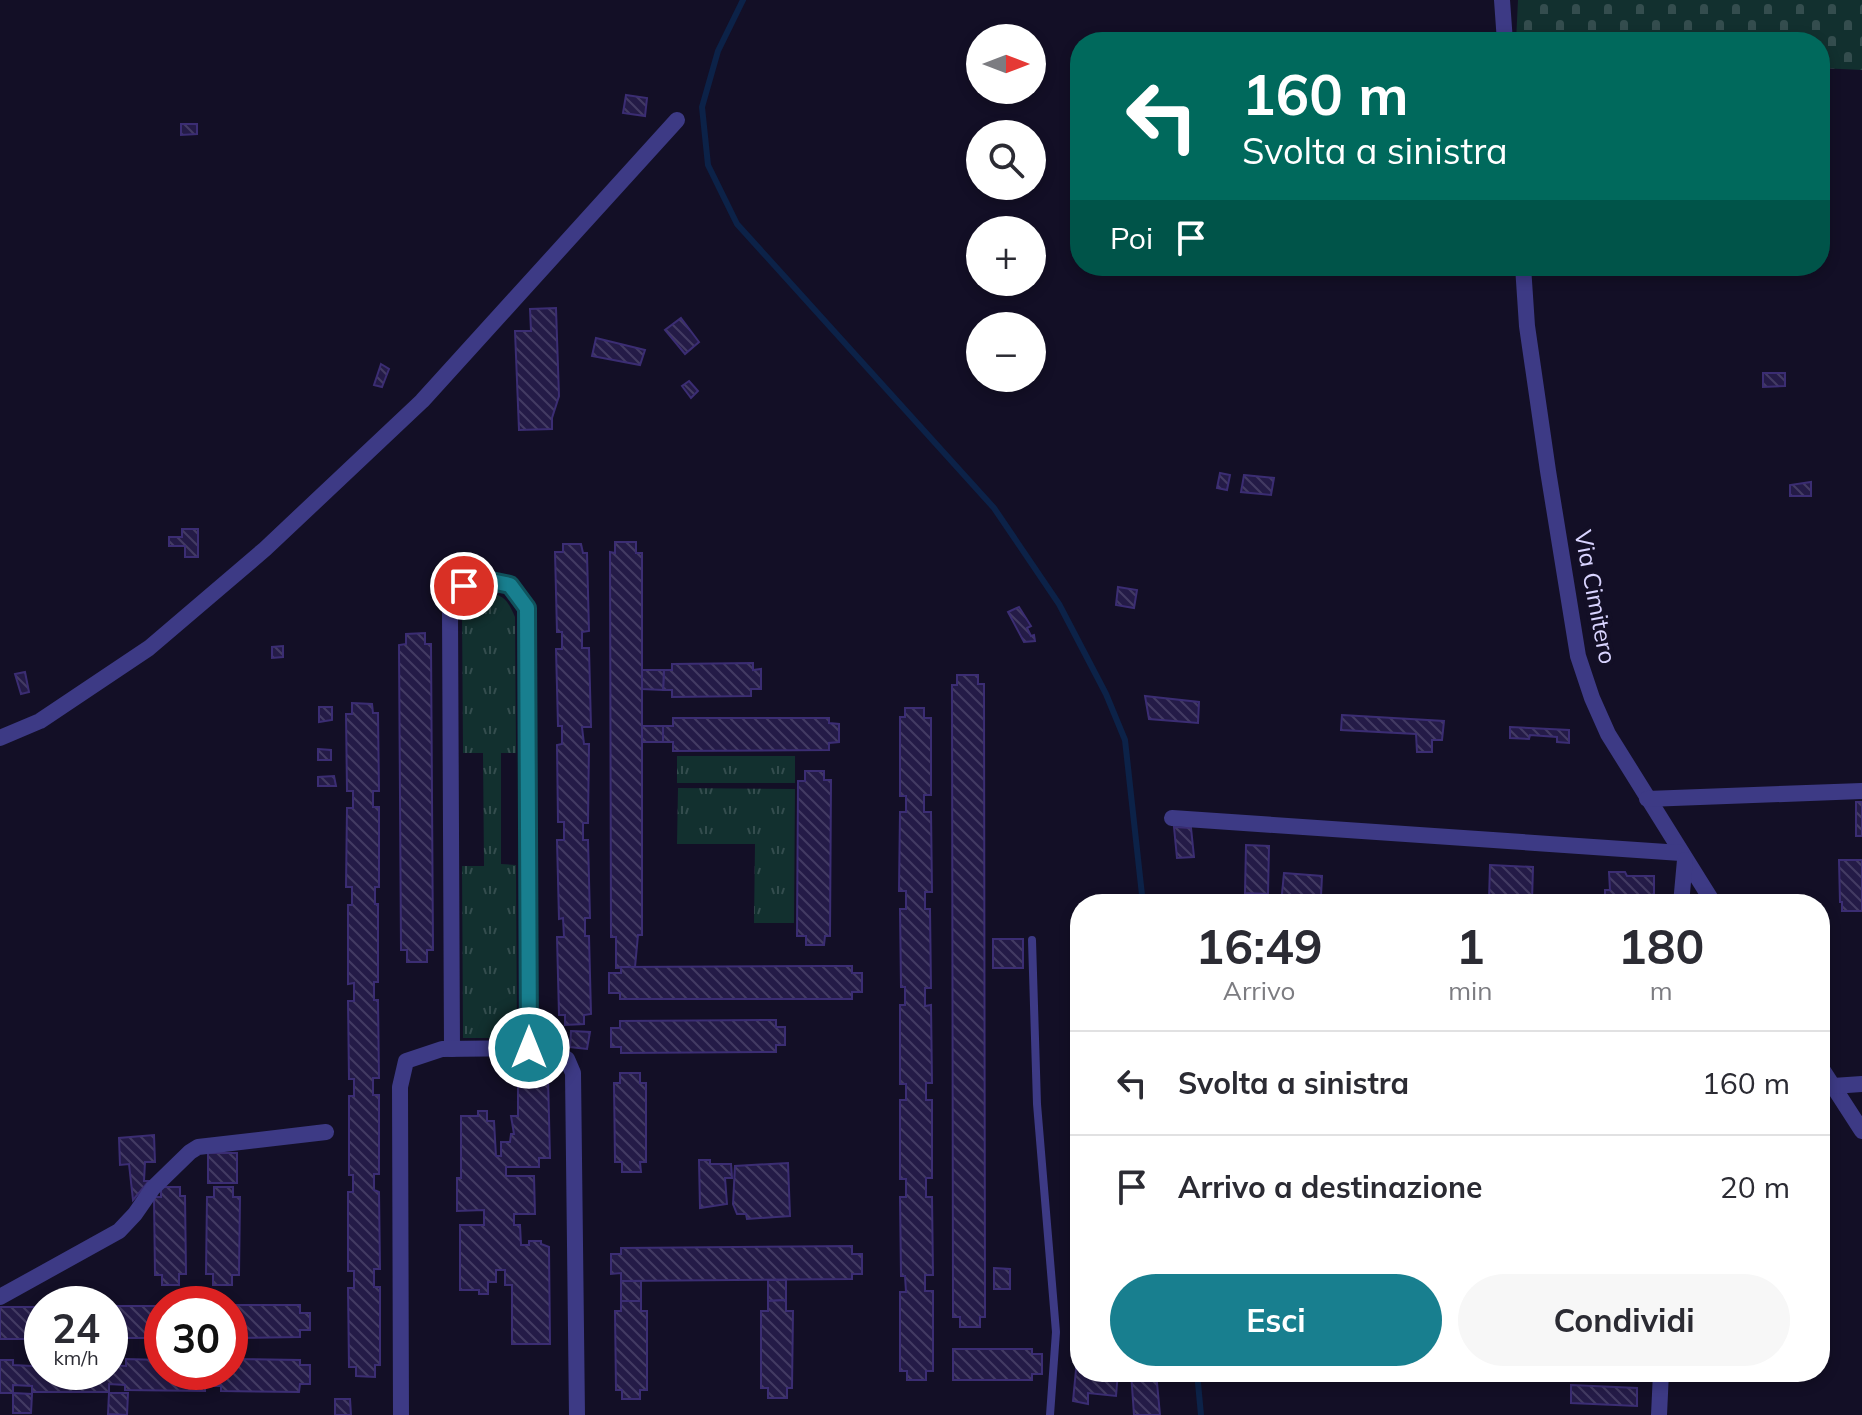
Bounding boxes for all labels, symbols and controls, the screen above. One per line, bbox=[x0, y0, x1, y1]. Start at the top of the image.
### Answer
north arrow bbox=[966, 24, 1046, 104]
map controls bbox=[966, 24, 1046, 392]
text: 160 m bbox=[1242, 59, 1409, 129]
icon: left bbox=[1110, 64, 1214, 168]
button: search bbox=[966, 120, 1046, 200]
text: Svolta a sinistra bbox=[1242, 128, 1508, 173]
button: + bbox=[966, 216, 1046, 296]
icon: arrive bbox=[1169, 216, 1213, 260]
text: Poi bbox=[1110, 219, 1153, 257]
button: − bbox=[966, 312, 1046, 392]
street label: Via Cimitero bbox=[1568, 527, 1624, 666]
pin bbox=[430, 552, 498, 620]
icon: arrive bbox=[442, 564, 486, 608]
text: 16:49 bbox=[1196, 916, 1323, 976]
text: 1 bbox=[1456, 916, 1485, 976]
text: 180 bbox=[1618, 916, 1704, 976]
text: Arrivo bbox=[1223, 974, 1295, 1007]
text: min bbox=[1448, 974, 1492, 1007]
text: m bbox=[1650, 974, 1673, 1007]
position arrow bbox=[487, 1006, 571, 1090]
icon: left bbox=[1110, 1061, 1154, 1105]
text: Svolta a sinistra bbox=[1178, 1064, 1409, 1102]
text: 160 m bbox=[1702, 1064, 1790, 1102]
icon: arrive bbox=[1110, 1165, 1154, 1209]
text: Arrivo a destinazione bbox=[1178, 1168, 1482, 1206]
text: 20 m bbox=[1720, 1168, 1790, 1206]
button: Esci bbox=[1110, 1274, 1442, 1366]
button: Condividi bbox=[1458, 1274, 1790, 1366]
speed limit sign: 30 bbox=[144, 1286, 248, 1390]
text: 24 bbox=[52, 1303, 100, 1353]
text: km/h bbox=[53, 1345, 99, 1370]

